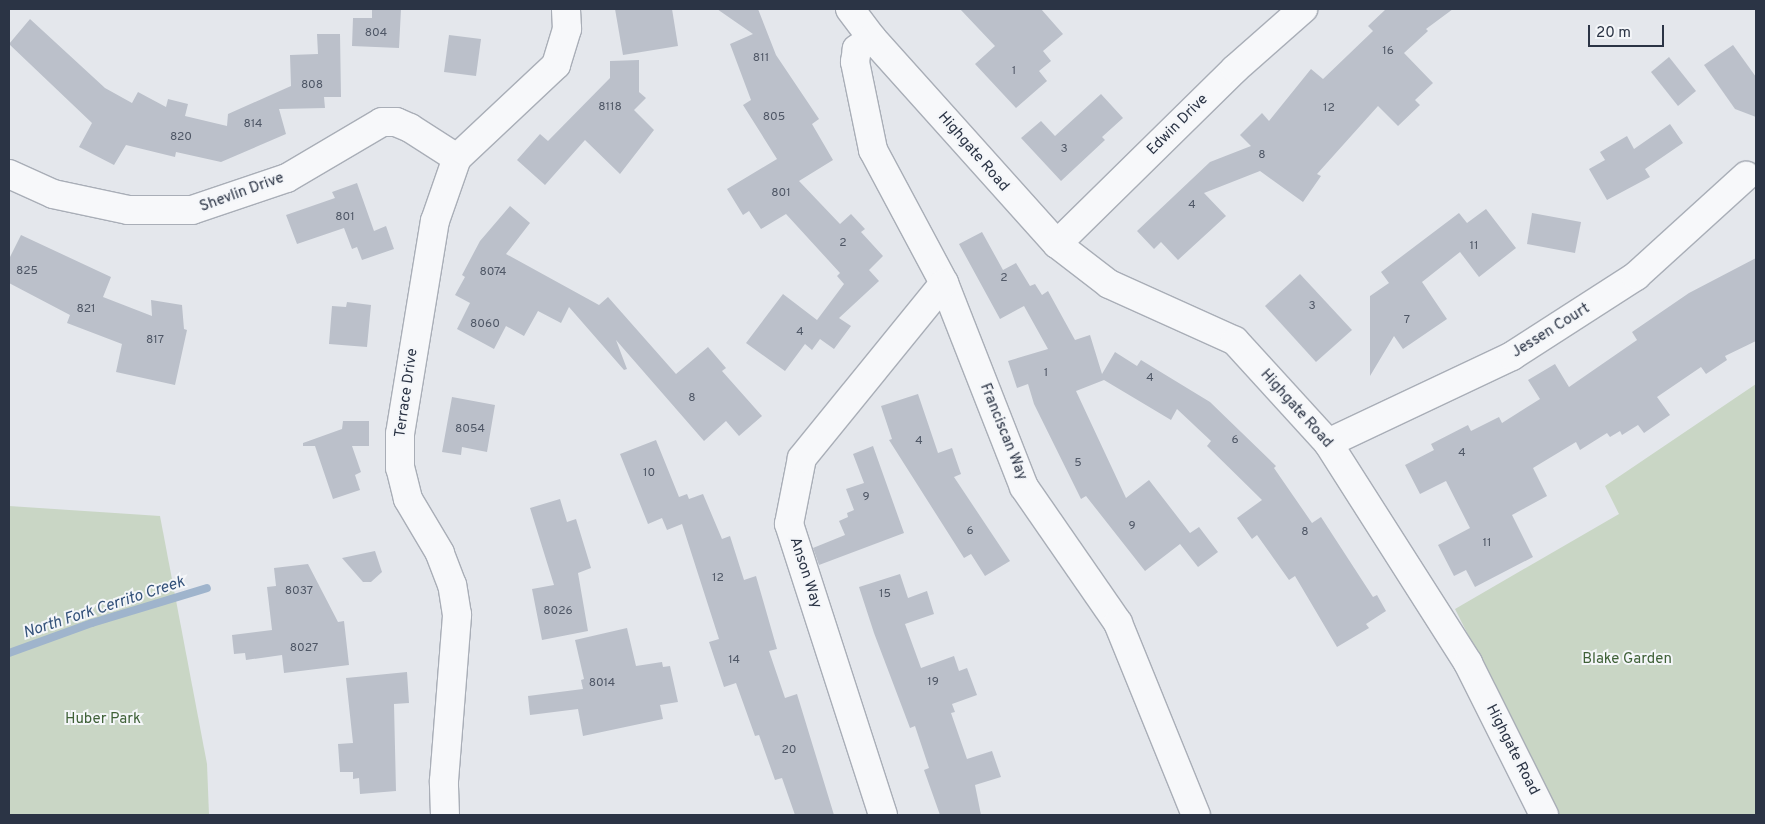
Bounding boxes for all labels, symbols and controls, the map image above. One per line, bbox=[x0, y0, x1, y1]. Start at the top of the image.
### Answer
scale bar bbox=[1590, 15, 1666, 47]
text: 20 m bbox=[1596, 24, 1631, 43]
house number: 804 bbox=[365, 27, 387, 41]
house number: 16 bbox=[1382, 45, 1394, 59]
house number: 811 bbox=[753, 52, 769, 66]
house number: 1 bbox=[1012, 65, 1016, 79]
house number: 808 bbox=[301, 79, 323, 93]
street label: Edwin Drive bbox=[1144, 91, 1212, 159]
house number: 8118 bbox=[598, 101, 622, 115]
house number: 12 bbox=[1323, 102, 1335, 116]
street label: Highgate Road bbox=[934, 109, 1012, 195]
house number: 805 bbox=[763, 111, 785, 125]
house number: 814 bbox=[244, 118, 262, 132]
house number: 820 bbox=[170, 131, 192, 145]
house number: 3 bbox=[1060, 143, 1068, 157]
house number: 8 bbox=[1258, 149, 1266, 163]
street label: Shevlin Drive bbox=[197, 169, 287, 217]
house number: 801 bbox=[771, 187, 791, 201]
house number: 4 bbox=[1188, 199, 1196, 213]
house number: 801 bbox=[335, 211, 355, 225]
house number: 2 bbox=[839, 237, 847, 251]
house number: 11 bbox=[1470, 240, 1478, 254]
house number: 825 bbox=[16, 265, 38, 279]
house number: 8074 bbox=[479, 266, 507, 280]
house number: 2 bbox=[1000, 272, 1008, 286]
house number: 3 bbox=[1308, 300, 1316, 314]
street label: Jessen Court bbox=[1509, 300, 1593, 362]
house number: 821 bbox=[77, 303, 95, 317]
house number: 7 bbox=[1404, 314, 1410, 328]
house number: 8060 bbox=[470, 318, 500, 332]
house number: 4 bbox=[796, 326, 804, 340]
house number: 817 bbox=[146, 334, 164, 348]
street label: Terrace Drive bbox=[392, 347, 422, 439]
street label: Highgate Road bbox=[1256, 366, 1336, 452]
house number: 1 bbox=[1044, 367, 1048, 381]
house number: 4 bbox=[1146, 372, 1154, 386]
street label: Franciscan Way bbox=[975, 381, 1031, 483]
house number: 8 bbox=[688, 392, 696, 406]
house number: 8054 bbox=[455, 423, 485, 437]
house number: 6 bbox=[1231, 434, 1239, 448]
house number: 4 bbox=[915, 435, 923, 449]
house number: 4 bbox=[1458, 447, 1466, 461]
house number: 5 bbox=[1074, 457, 1082, 471]
house number: 10 bbox=[643, 467, 655, 481]
house number: 9 bbox=[862, 491, 870, 505]
house number: 9 bbox=[1128, 520, 1136, 534]
house number: 6 bbox=[966, 525, 974, 539]
house number: 8 bbox=[1301, 526, 1309, 540]
street label: Anson Way bbox=[785, 535, 825, 611]
house number: 11 bbox=[1483, 537, 1491, 551]
house number: 12 bbox=[712, 572, 724, 586]
water label: North Fork Cerrito Creek bbox=[21, 573, 187, 643]
house number: 8037 bbox=[285, 585, 313, 599]
house number: 15 bbox=[879, 588, 891, 602]
house number: 8026 bbox=[543, 605, 573, 619]
house number: 8027 bbox=[290, 642, 318, 656]
park label: Blake Garden bbox=[1582, 651, 1672, 669]
house number: 14 bbox=[728, 654, 740, 668]
house number: 19 bbox=[927, 676, 939, 690]
house number: 8014 bbox=[589, 677, 615, 691]
street label: Highgate Road bbox=[1481, 702, 1543, 798]
park label: Huber Park bbox=[65, 711, 141, 729]
house number: 20 bbox=[781, 744, 797, 758]

